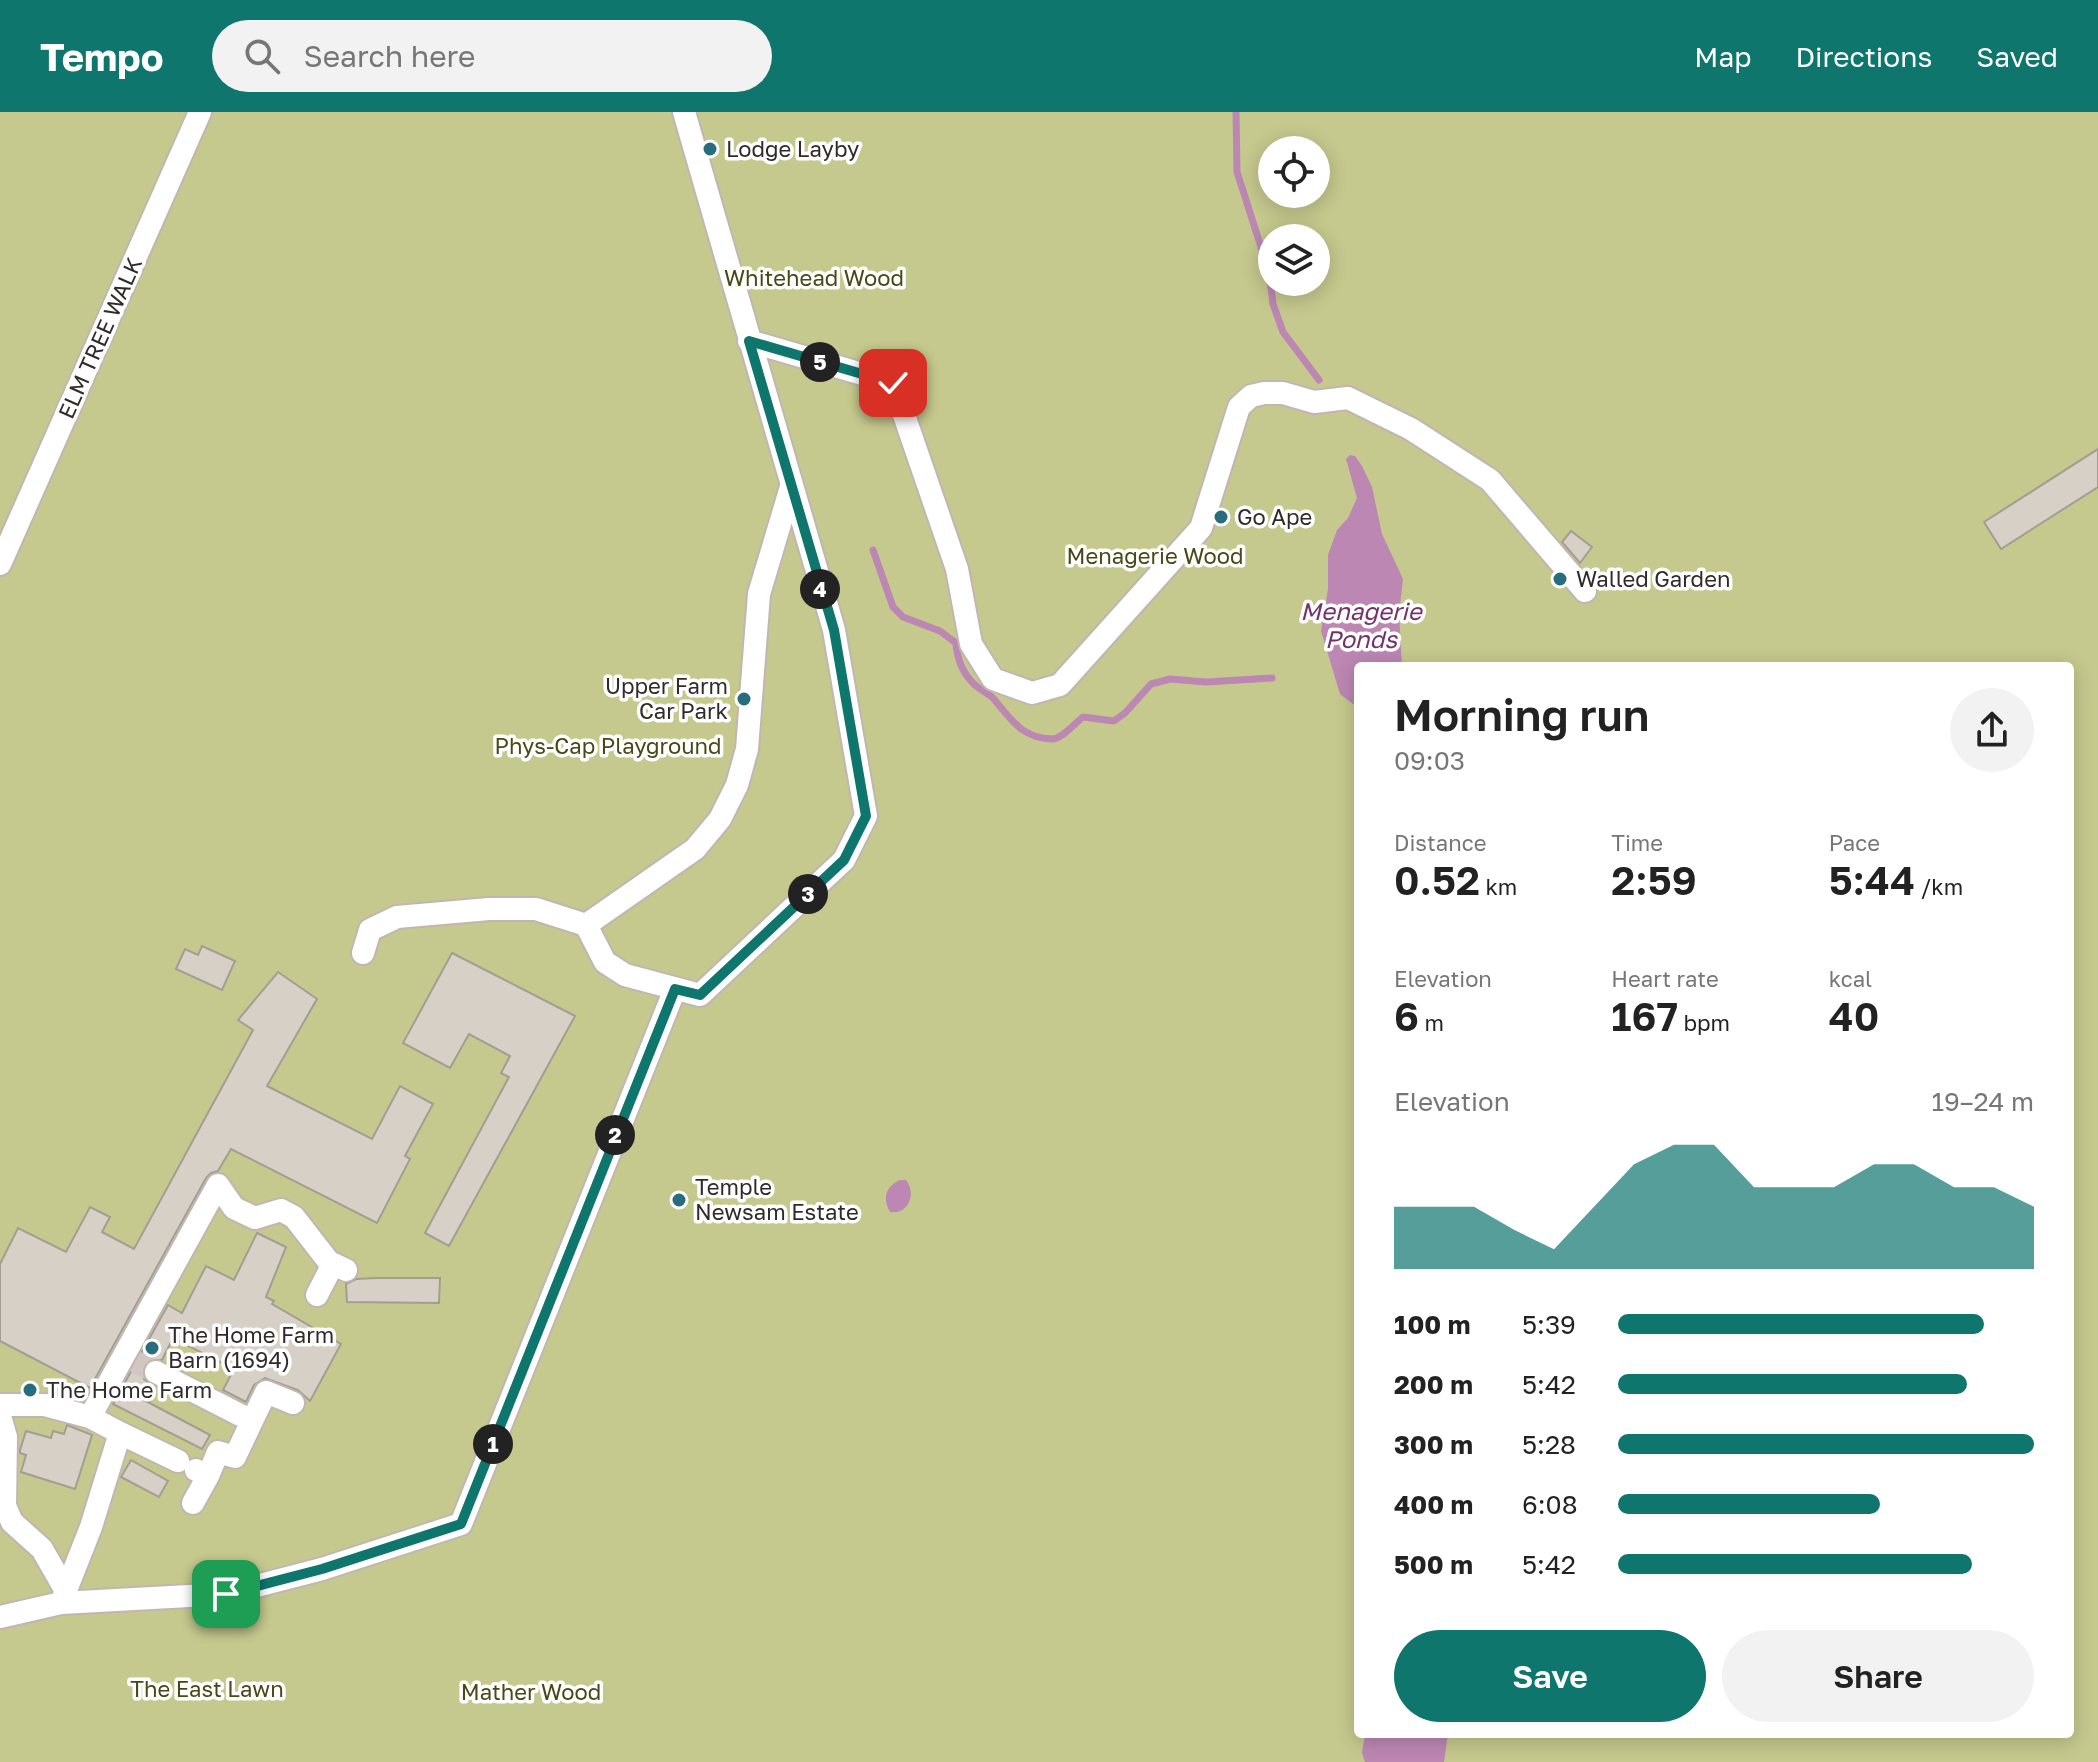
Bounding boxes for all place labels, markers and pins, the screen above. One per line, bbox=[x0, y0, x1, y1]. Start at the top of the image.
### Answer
place label: Lodge Layby bbox=[726, 135, 859, 162]
marker: Lodge Layby bbox=[701, 140, 719, 158]
pin: 5 bbox=[800, 342, 840, 382]
pin bbox=[859, 349, 927, 417]
place label: Go Ape bbox=[1237, 503, 1312, 530]
marker: Go Ape bbox=[1212, 508, 1230, 526]
place label: Walled Garden bbox=[1576, 565, 1730, 592]
pin: 4 bbox=[800, 569, 840, 609]
marker: Walled Garden bbox=[1551, 570, 1569, 588]
place label: Upper Farm Car Park bbox=[605, 672, 728, 724]
marker: Upper Farm Car Park bbox=[735, 690, 753, 708]
pin: 3 bbox=[788, 874, 828, 914]
pin: 2 bbox=[595, 1115, 635, 1155]
place label: Temple Newsam Estate bbox=[695, 1173, 859, 1225]
marker: Temple Newsam Estate bbox=[670, 1191, 688, 1209]
place label: The Home Farm Barn (1694) bbox=[168, 1321, 334, 1373]
marker: The Home Farm Barn (1694) bbox=[143, 1339, 161, 1357]
place label: The Home Farm bbox=[46, 1376, 212, 1403]
marker: The Home Farm bbox=[21, 1381, 39, 1399]
pin: 1 bbox=[473, 1424, 513, 1464]
pin bbox=[192, 1560, 260, 1628]

